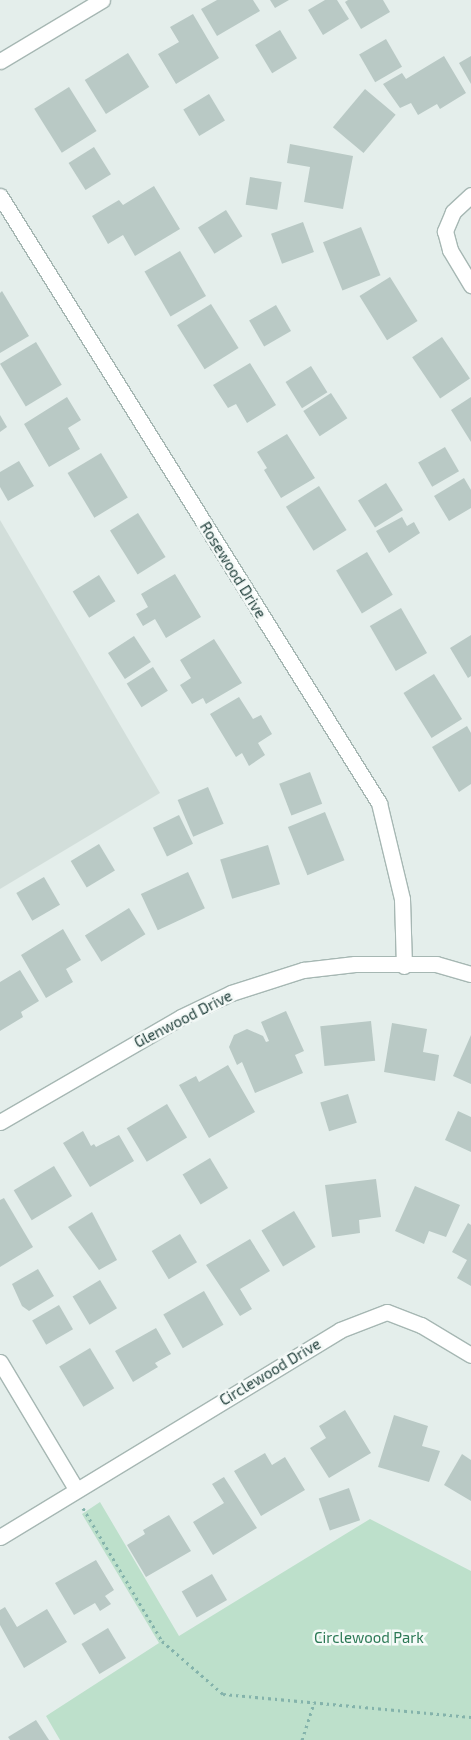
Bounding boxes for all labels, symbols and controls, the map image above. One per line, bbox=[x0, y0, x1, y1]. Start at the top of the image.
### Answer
street label: Rosewood Drive bbox=[196, 518, 270, 622]
street label: Glenwood Drive bbox=[131, 987, 235, 1051]
street label: Circlewood Drive bbox=[216, 1335, 324, 1409]
park label: Circlewood Park bbox=[314, 1629, 424, 1647]

